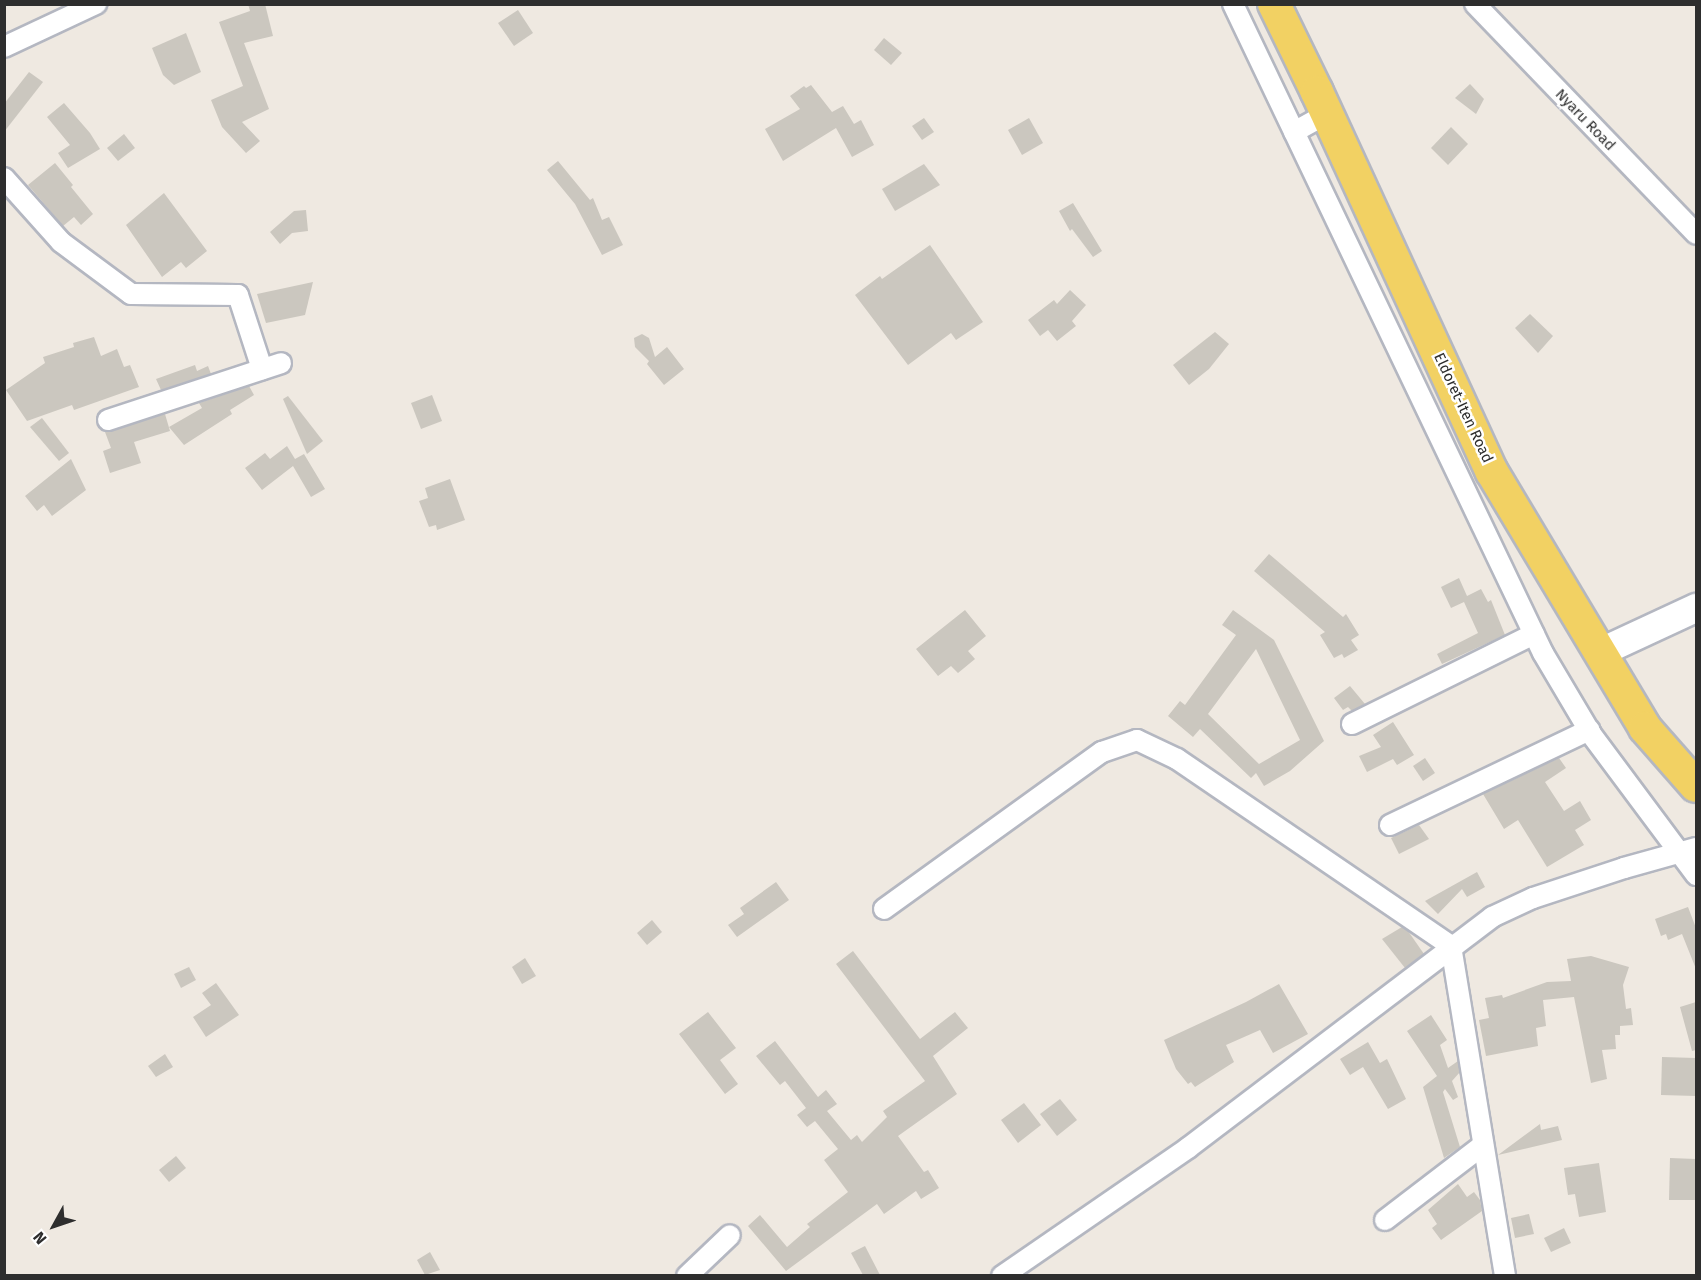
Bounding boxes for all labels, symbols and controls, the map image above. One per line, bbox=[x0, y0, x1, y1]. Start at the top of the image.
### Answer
street label: Nyaru Road bbox=[1551, 85, 1619, 155]
street label: Eldoret-Iten Road bbox=[1430, 350, 1496, 466]
north arrow bbox=[24, 1196, 84, 1256]
text: N bbox=[29, 1228, 51, 1248]

